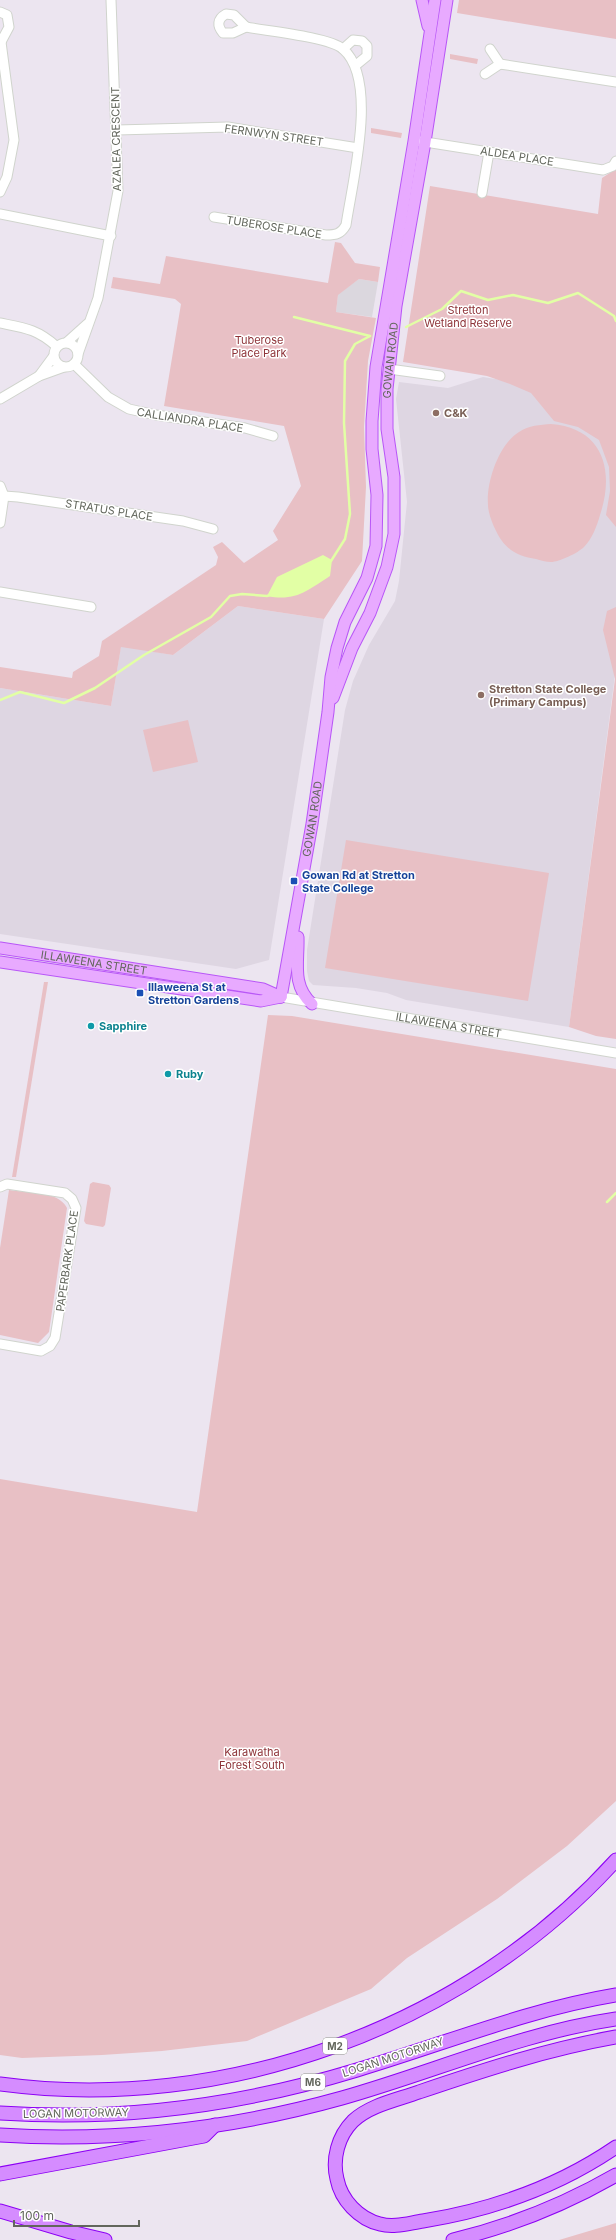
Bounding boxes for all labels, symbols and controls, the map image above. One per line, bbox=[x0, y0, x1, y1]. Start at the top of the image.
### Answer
street label: AZALEA CRESCENT bbox=[108, 87, 124, 191]
street label: FERNWYN STREET bbox=[224, 121, 324, 149]
street label: ALDEA PLACE bbox=[479, 143, 555, 169]
street label: TUBEROSE PLACE bbox=[225, 213, 323, 241]
park label: Stretton Wetland Reserve bbox=[424, 303, 512, 330]
street label: GOWAN ROAD bbox=[380, 321, 401, 398]
park label: Tuberose Place Park bbox=[231, 333, 287, 360]
street label: CALLIANDRA PLACE bbox=[136, 405, 244, 435]
place label: C&K bbox=[444, 406, 468, 420]
marker: C&K bbox=[431, 408, 441, 418]
street label: STRATUS PLACE bbox=[64, 496, 154, 524]
place label: Stretton State College (Primary Campus) bbox=[489, 682, 607, 709]
marker: Stretton State College (Primary Campus) bbox=[476, 690, 486, 700]
street label: GOWAN ROAD bbox=[299, 780, 325, 858]
place label: Gowan Rd at Stretton State College bbox=[302, 868, 415, 895]
marker: Gowan Rd at Stretton State College bbox=[289, 876, 299, 886]
street label: ILLAWEENA STREET bbox=[40, 947, 148, 978]
place label: Illaweena St at Stretton Gardens bbox=[148, 980, 239, 1007]
marker: Illaweena St at Stretton Gardens bbox=[135, 988, 145, 998]
street label: ILLAWEENA STREET bbox=[395, 1009, 503, 1041]
place label: Sapphire bbox=[99, 1019, 147, 1033]
marker: Sapphire bbox=[86, 1021, 96, 1031]
place label: Ruby bbox=[176, 1067, 204, 1081]
marker: Ruby bbox=[163, 1069, 173, 1079]
street label: PAPERBARK PLACE bbox=[53, 1210, 81, 1312]
park label: Karawatha Forest South bbox=[219, 1745, 285, 1772]
street label: LOGAN MOTORWAY bbox=[340, 2034, 446, 2080]
road number: M2 bbox=[323, 2038, 347, 2054]
road number: M6 bbox=[301, 2074, 325, 2090]
street label: LOGAN MOTORWAY bbox=[23, 2105, 130, 2121]
scale bar bbox=[14, 2202, 139, 2228]
text: 100 m bbox=[20, 2208, 54, 2223]

